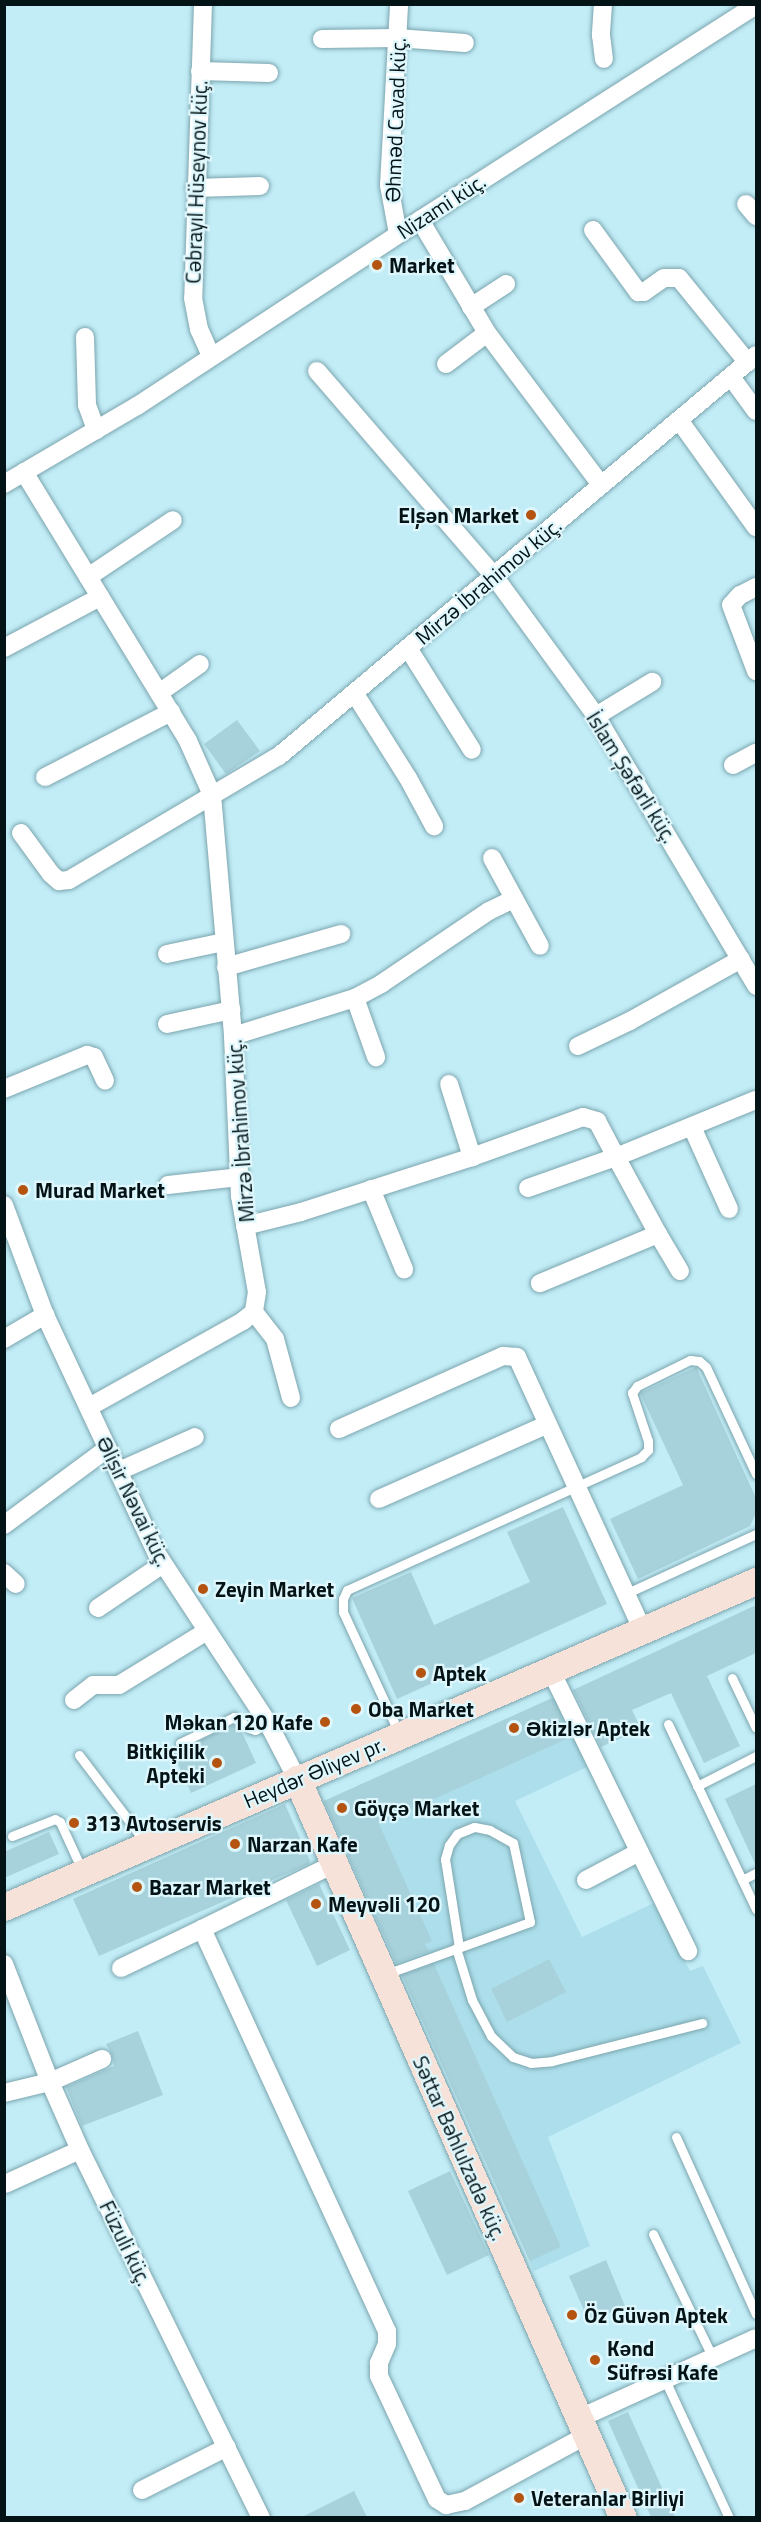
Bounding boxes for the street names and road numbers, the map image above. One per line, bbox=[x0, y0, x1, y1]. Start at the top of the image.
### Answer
street label: Əhməd Cavad küç. bbox=[380, 37, 410, 203]
street label: Cəbrayıl Hüseynov küç. bbox=[180, 80, 212, 284]
street label: Nizami küç. bbox=[392, 168, 490, 244]
street label: Mirzə İbrahimov küç. bbox=[410, 512, 566, 650]
street label: İslam Şəfərli küç. bbox=[581, 707, 683, 847]
street label: Mirzə İbrahimov küç. bbox=[221, 1039, 259, 1223]
street label: Əlişir Nəvai küç. bbox=[92, 1432, 176, 1570]
street label: Heydər Əliyev pr. bbox=[239, 1731, 389, 1813]
street label: Səttar Bəhlulzadə küç. bbox=[408, 2052, 512, 2244]
street label: Füzuli küç. bbox=[95, 2196, 157, 2290]

